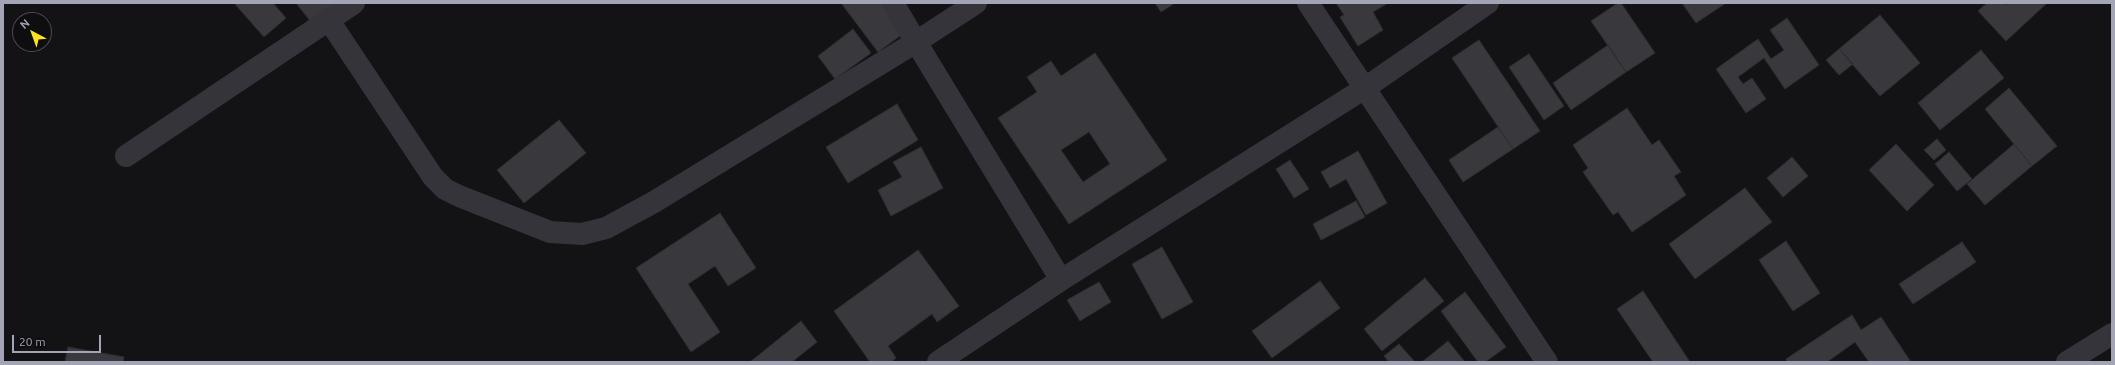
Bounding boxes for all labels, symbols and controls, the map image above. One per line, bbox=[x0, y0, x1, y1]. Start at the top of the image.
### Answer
north arrow bbox=[12, 12, 52, 52]
text: N bbox=[18, 16, 32, 31]
scale bar bbox=[14, 327, 103, 353]
text: 20 m bbox=[19, 335, 46, 348]

